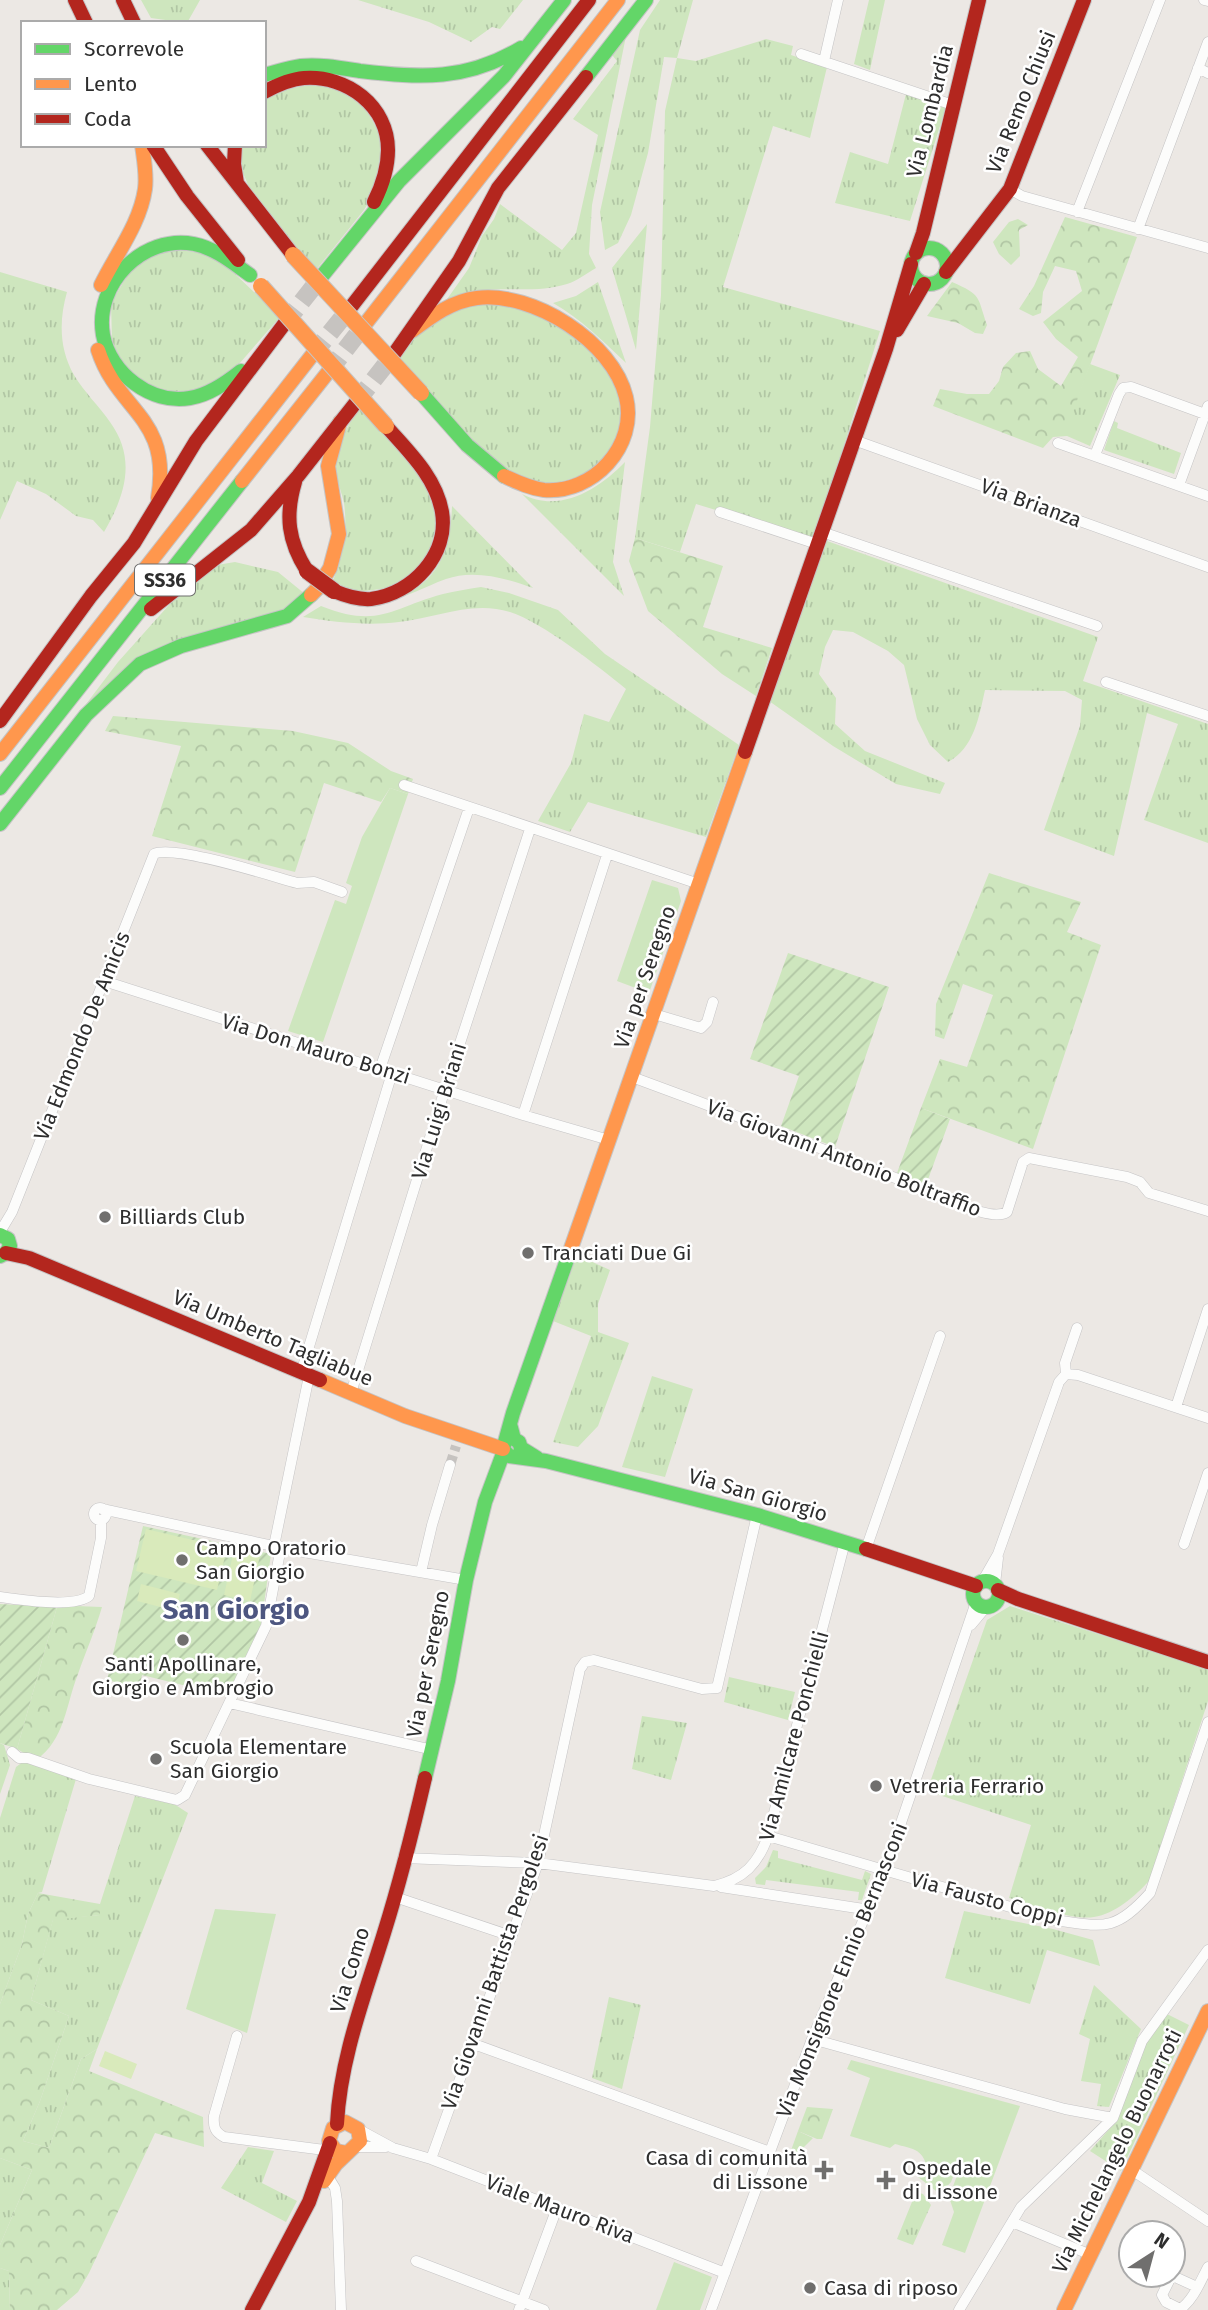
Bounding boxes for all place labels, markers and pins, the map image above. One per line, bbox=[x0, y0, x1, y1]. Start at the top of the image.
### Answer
place label: Billiards Club bbox=[119, 1204, 245, 1230]
marker: Billiards Club bbox=[97, 1209, 113, 1225]
place label: Tranciati Due Gi bbox=[542, 1240, 692, 1266]
marker: Tranciati Due Gi bbox=[520, 1245, 536, 1261]
place label: Campo Oratorio San Giorgio bbox=[196, 1535, 346, 1585]
marker: Campo Oratorio San Giorgio bbox=[174, 1552, 190, 1568]
marker: Santi Apollinare, Giorgio e Ambrogio bbox=[175, 1632, 191, 1648]
place label: Santi Apollinare, Giorgio e Ambrogio bbox=[92, 1651, 274, 1701]
place label: Scuola Elementare San Giorgio bbox=[170, 1734, 347, 1784]
marker: Scuola Elementare San Giorgio bbox=[148, 1751, 164, 1767]
place label: Vetreria Ferrario bbox=[890, 1773, 1044, 1799]
marker: Vetreria Ferrario bbox=[868, 1778, 884, 1794]
place label: Casa di comunità di Lissone bbox=[645, 2145, 808, 2195]
place label: Ospedale di Lissone bbox=[902, 2155, 998, 2205]
marker: Casa di comunità di Lissone bbox=[814, 2160, 834, 2180]
marker: Ospedale di Lissone bbox=[876, 2170, 896, 2190]
place label: Casa di riposo bbox=[824, 2275, 958, 2301]
marker: Casa di riposo bbox=[802, 2280, 818, 2296]

